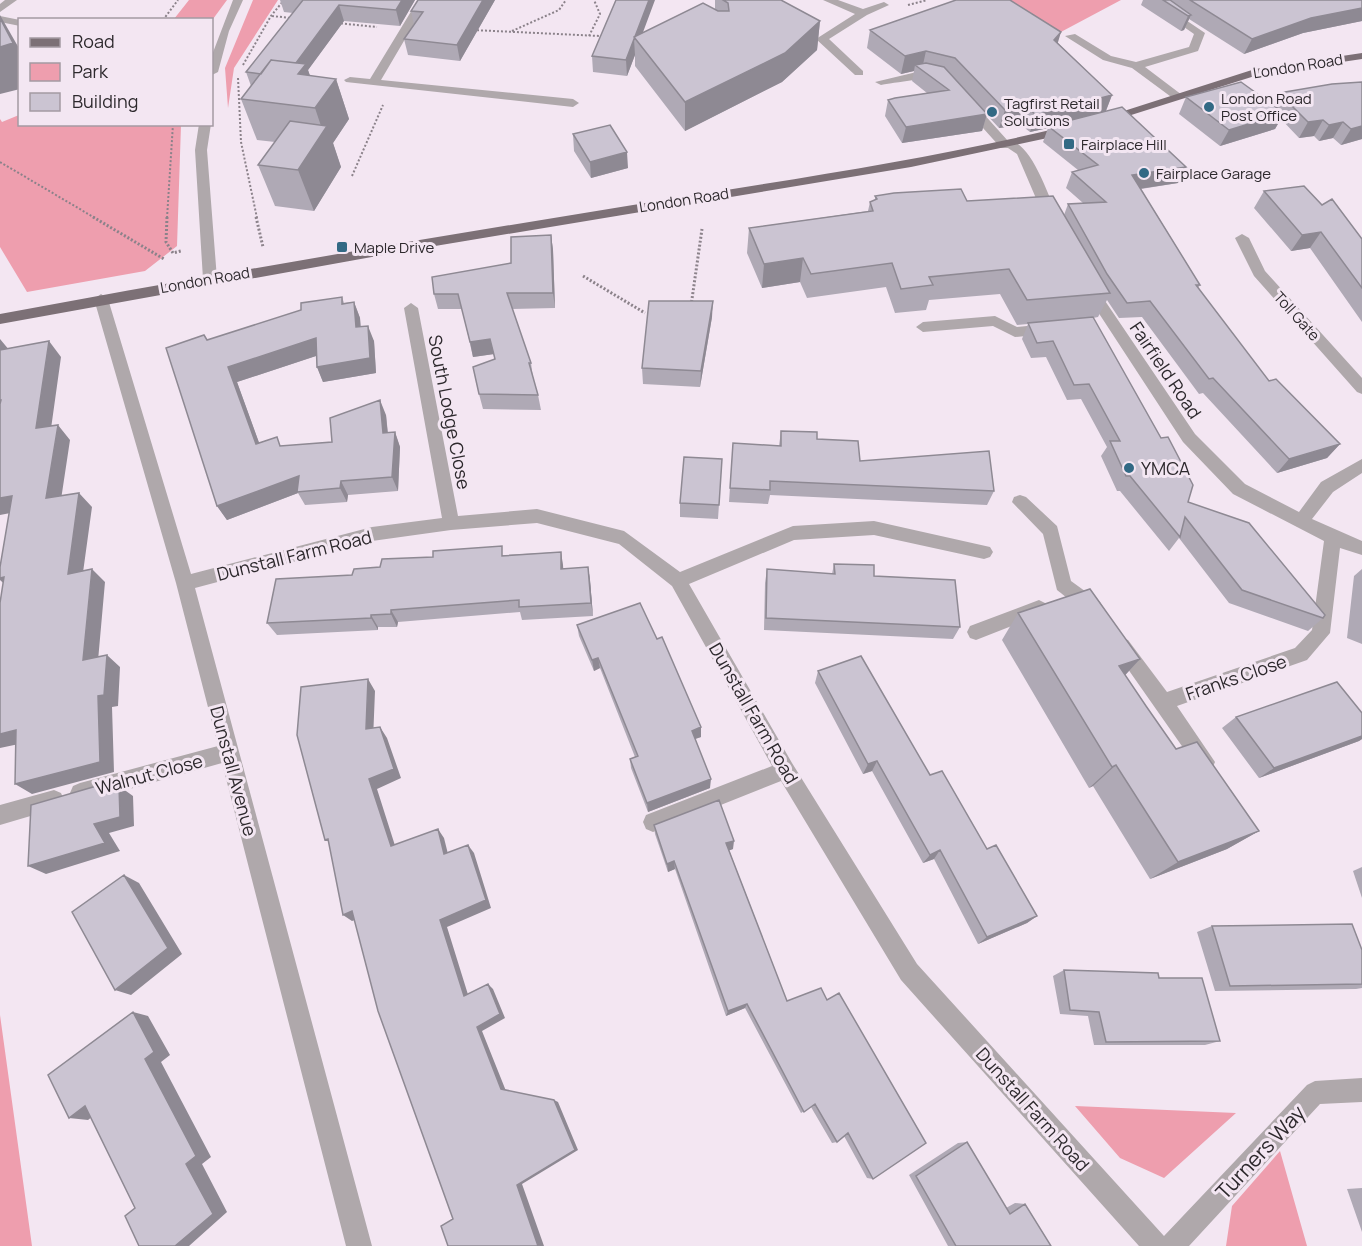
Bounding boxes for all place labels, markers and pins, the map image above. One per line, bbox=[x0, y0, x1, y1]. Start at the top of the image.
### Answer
place label: London Road Post Office bbox=[1221, 88, 1312, 126]
place label: Tagfirst Retail Solutions bbox=[1004, 93, 1100, 131]
marker: London Road Post Office bbox=[1202, 100, 1216, 114]
marker: Tagfirst Retail Solutions bbox=[985, 105, 999, 119]
place label: Fairplace Hill bbox=[1081, 134, 1167, 155]
marker: Fairplace Hill bbox=[1062, 137, 1076, 151]
place label: Fairplace Garage bbox=[1156, 163, 1271, 184]
marker: Fairplace Garage bbox=[1137, 166, 1151, 180]
place label: Maple Drive bbox=[354, 237, 434, 258]
marker: Maple Drive bbox=[335, 240, 349, 254]
place label: YMCA bbox=[1141, 456, 1191, 480]
marker: YMCA bbox=[1122, 461, 1136, 475]

